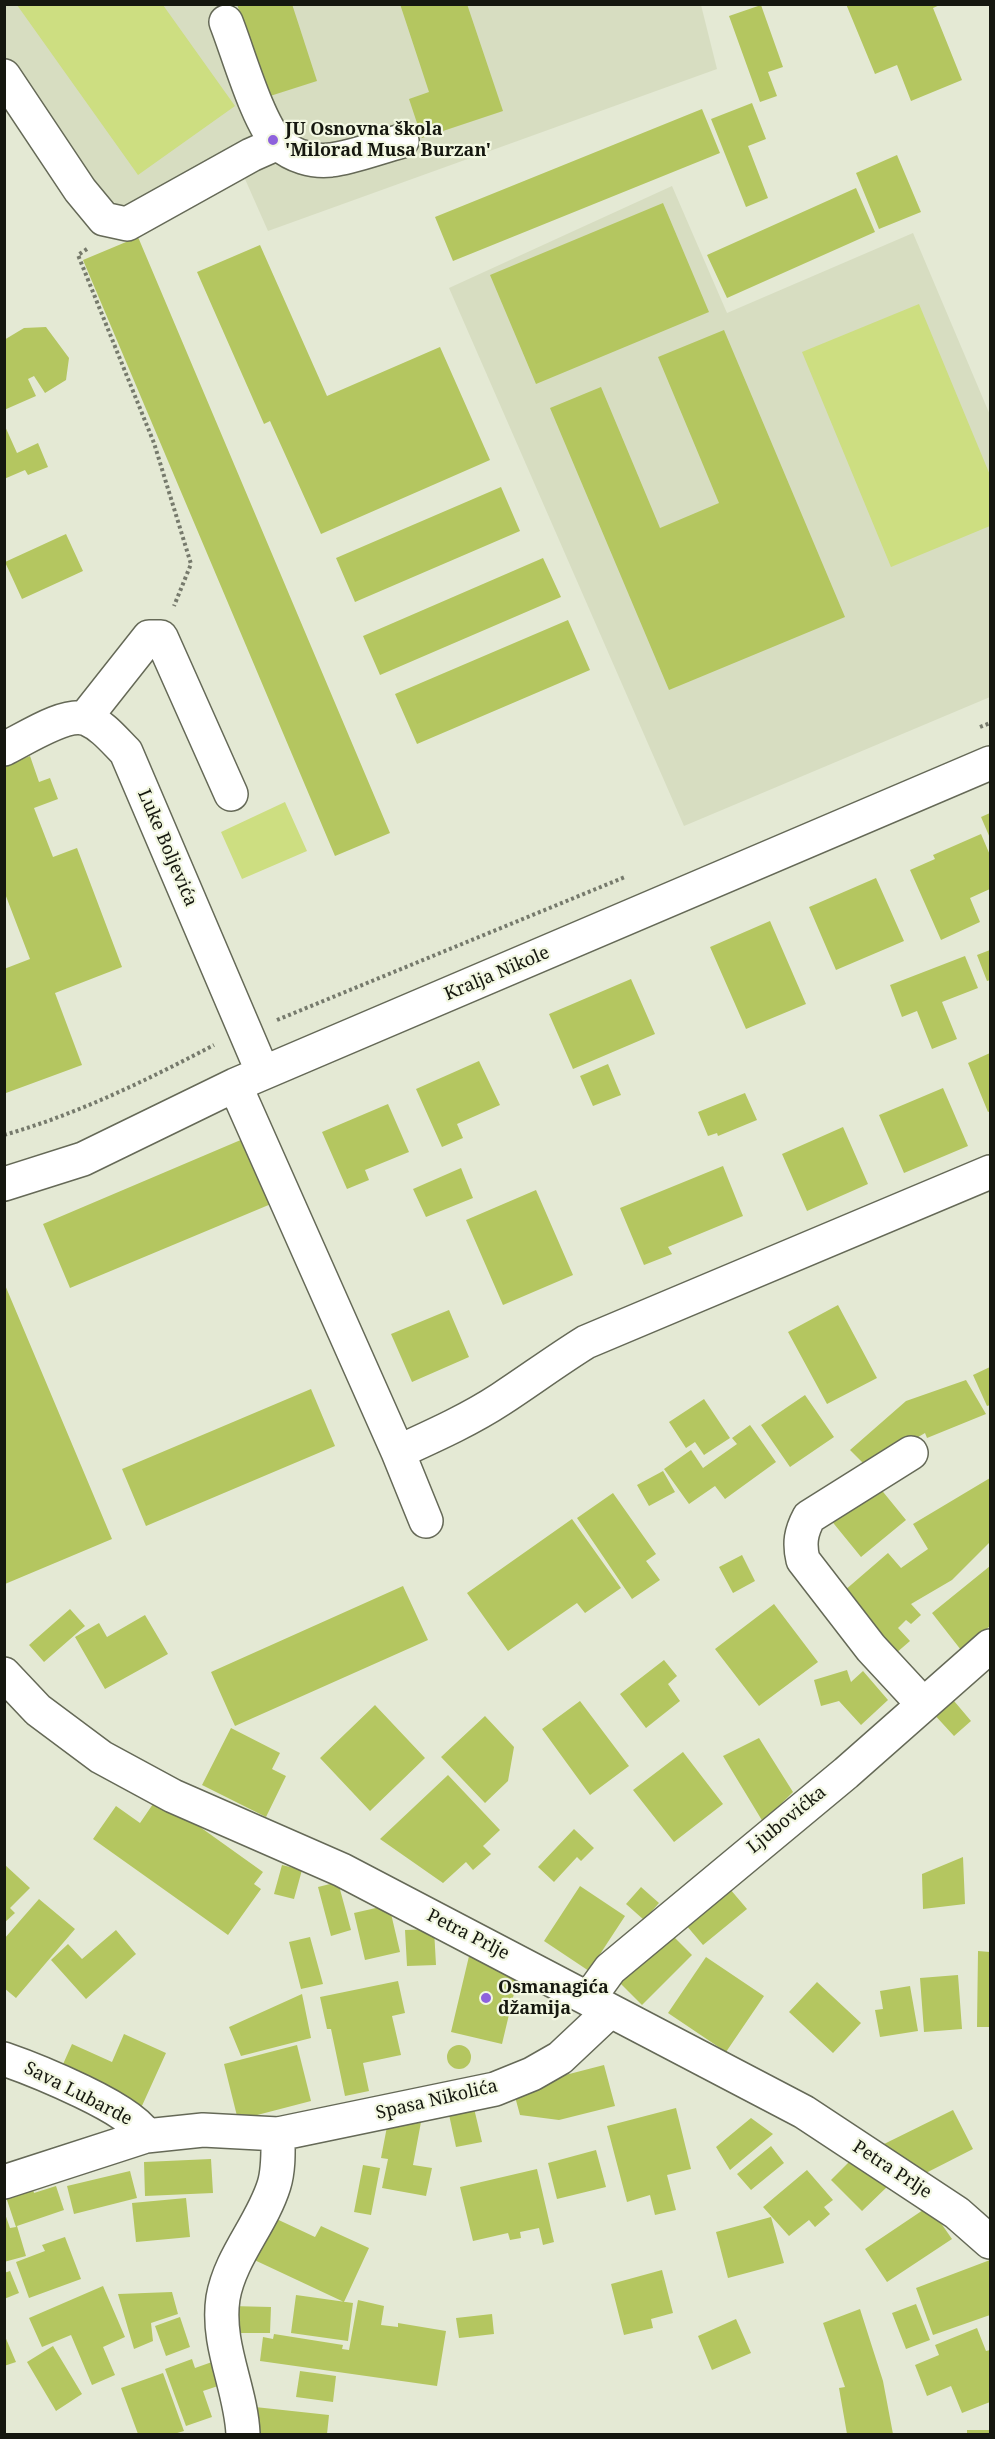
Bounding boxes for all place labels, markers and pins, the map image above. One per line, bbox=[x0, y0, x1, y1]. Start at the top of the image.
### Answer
place label: JU Osnovna škola 'Milorad Musa Burzan' bbox=[285, 119, 491, 162]
marker: JU Osnovna škola 'Milorad Musa Burzan' bbox=[266, 133, 280, 147]
place label: Osmanagića džamija bbox=[498, 1977, 609, 2020]
marker: Osmanagića džamija bbox=[479, 1991, 493, 2005]

